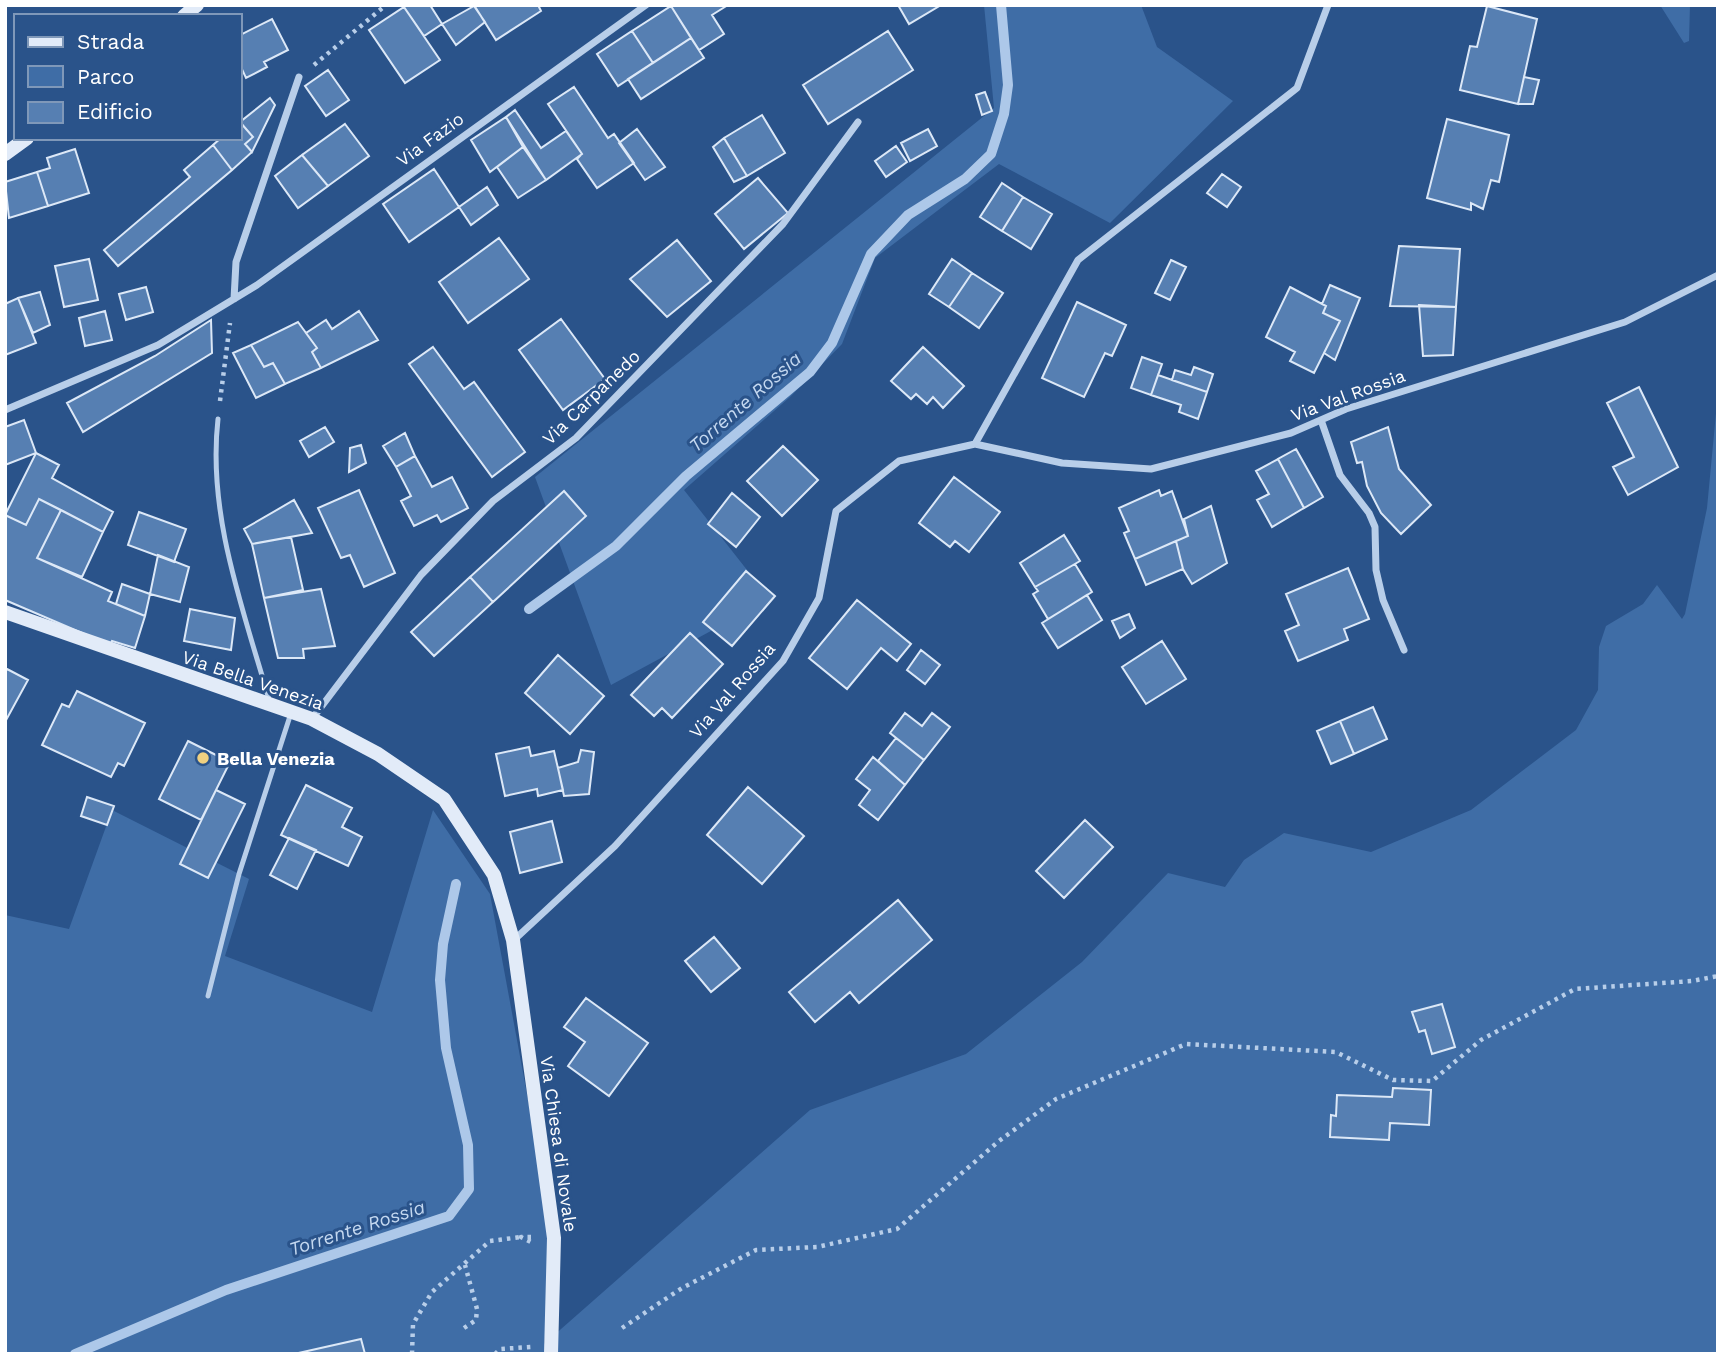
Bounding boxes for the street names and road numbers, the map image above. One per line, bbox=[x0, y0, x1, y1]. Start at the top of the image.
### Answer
street label: Via Fazio bbox=[392, 108, 468, 170]
street label: Via Carpanedo bbox=[538, 345, 644, 449]
street label: Via Val Rossia bbox=[1288, 365, 1408, 425]
street label: Via Val Rossia bbox=[685, 638, 779, 742]
street label: Via Bella Venezia bbox=[180, 646, 326, 714]
street label: Via Chiesa di Novale bbox=[536, 1055, 582, 1233]

